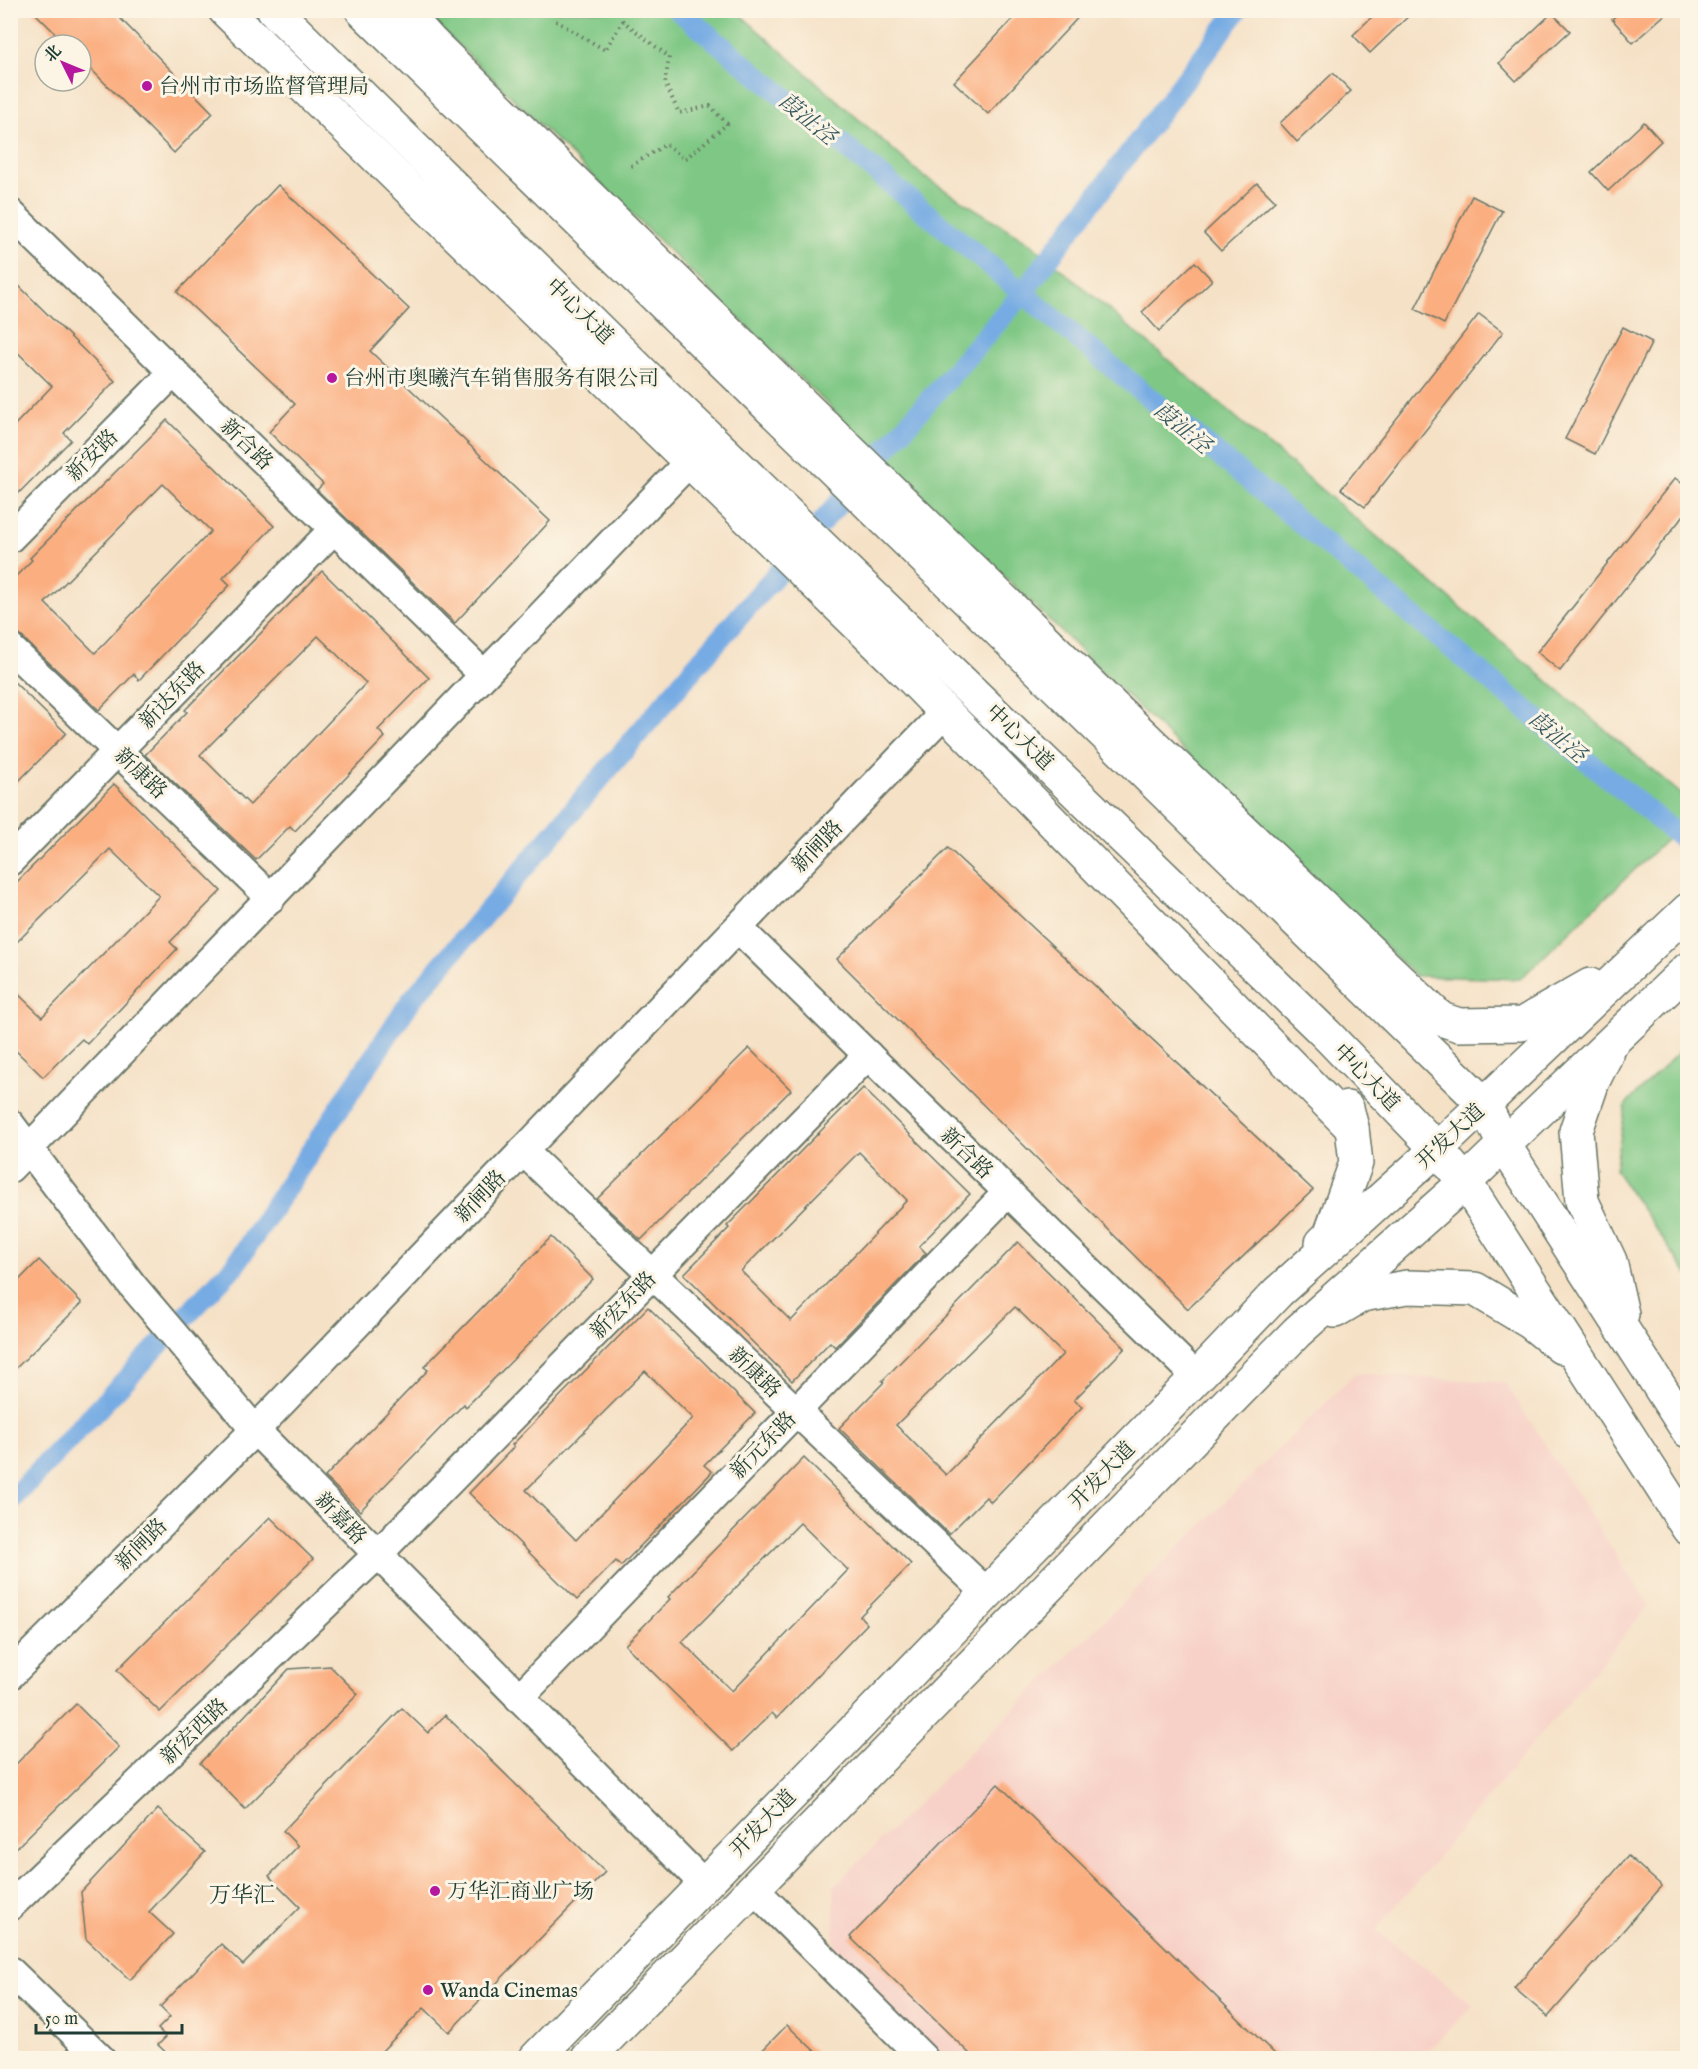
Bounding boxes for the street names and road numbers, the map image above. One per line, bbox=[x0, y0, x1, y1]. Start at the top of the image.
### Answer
street label: 中心大道 bbox=[539, 273, 619, 351]
street label: 新合路 bbox=[214, 413, 278, 477]
street label: 新安路 bbox=[61, 424, 125, 488]
street label: 新达东路 bbox=[134, 656, 212, 736]
street label: 中心大道 bbox=[979, 699, 1059, 777]
street label: 新康路 bbox=[108, 742, 172, 806]
street label: 新闸路 bbox=[786, 815, 850, 879]
street label: 中心大道 bbox=[1327, 1038, 1405, 1118]
street label: 开发大道 bbox=[1411, 1099, 1491, 1176]
street label: 新合路 bbox=[934, 1122, 998, 1186]
street label: 新闸路 bbox=[449, 1165, 513, 1229]
street label: 新宏东路 bbox=[585, 1266, 663, 1346]
street label: 新康路 bbox=[722, 1341, 786, 1405]
street label: 新元东路 bbox=[725, 1406, 803, 1486]
street label: 开发大道 bbox=[1064, 1436, 1142, 1516]
street label: 新嘉路 bbox=[308, 1487, 372, 1551]
street label: 新闸路 bbox=[110, 1513, 174, 1577]
street label: 新宏西路 bbox=[155, 1693, 235, 1771]
street label: 开发大道 bbox=[725, 1784, 803, 1864]

